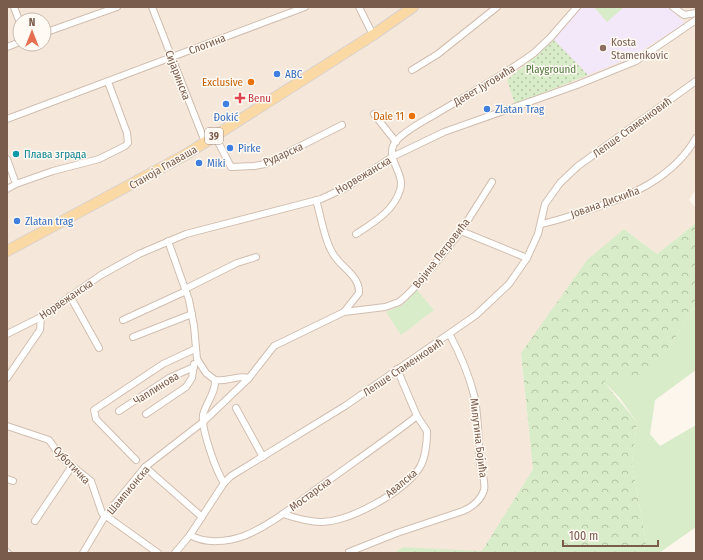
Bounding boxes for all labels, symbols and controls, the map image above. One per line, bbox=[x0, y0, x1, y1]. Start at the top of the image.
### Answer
north arrow bbox=[12, 12, 52, 52]
text: N bbox=[29, 16, 35, 29]
street label: Слогина bbox=[187, 32, 227, 57]
place label: Kosta Stamenkovic bbox=[611, 36, 668, 62]
marker: Kosta Stamenkovic bbox=[598, 43, 608, 53]
street label: Сијаринска bbox=[162, 48, 193, 102]
street label: Девет Југовића bbox=[450, 62, 517, 109]
park label: Playground bbox=[526, 63, 576, 76]
place label: ABC bbox=[285, 68, 303, 81]
marker: ABC bbox=[272, 69, 282, 79]
place label: Exclusive bbox=[202, 76, 243, 89]
marker: Exclusive bbox=[246, 77, 256, 87]
place label: Benu bbox=[248, 92, 271, 105]
marker: Benu bbox=[235, 93, 245, 103]
street label: Лепше Стаменковић bbox=[590, 94, 674, 160]
marker: Đokić bbox=[221, 99, 231, 109]
place label: Zlatan Trag bbox=[495, 103, 545, 116]
marker: Zlatan Trag bbox=[482, 104, 492, 114]
place label: Dale 11 bbox=[373, 110, 404, 123]
place label: Đokić bbox=[214, 111, 239, 124]
marker: Dale 11 bbox=[407, 111, 417, 121]
road number: 39 bbox=[205, 128, 223, 144]
street label: Рударска bbox=[261, 140, 305, 169]
place label: Pirke bbox=[238, 142, 261, 155]
street label: Станоја Главаша bbox=[127, 143, 199, 192]
marker: Pirke bbox=[225, 143, 235, 153]
place label: Плава зграда bbox=[24, 148, 86, 161]
marker: Плава зграда bbox=[11, 149, 21, 159]
street label: Норвежанска bbox=[333, 154, 393, 197]
place label: Miki bbox=[207, 157, 226, 170]
marker: Miki bbox=[194, 158, 204, 168]
street label: Јована Дискића bbox=[569, 184, 641, 221]
place label: Zlatan trag bbox=[25, 215, 74, 228]
marker: Zlatan trag bbox=[12, 216, 22, 226]
street label: Војина Петровића bbox=[410, 216, 473, 291]
street label: Норвежанска bbox=[37, 277, 96, 322]
street label: Лепше Стаменковић bbox=[361, 336, 446, 399]
street label: Чаплинова bbox=[131, 369, 181, 408]
street label: Милутина Бојића bbox=[467, 398, 490, 479]
street label: Суботичка bbox=[51, 444, 93, 487]
street label: Шампионска bbox=[104, 463, 153, 517]
street label: Авалска bbox=[383, 466, 420, 500]
street label: Мостарска bbox=[287, 475, 334, 514]
scale bar bbox=[563, 522, 658, 548]
text: 100 m bbox=[569, 529, 598, 543]

